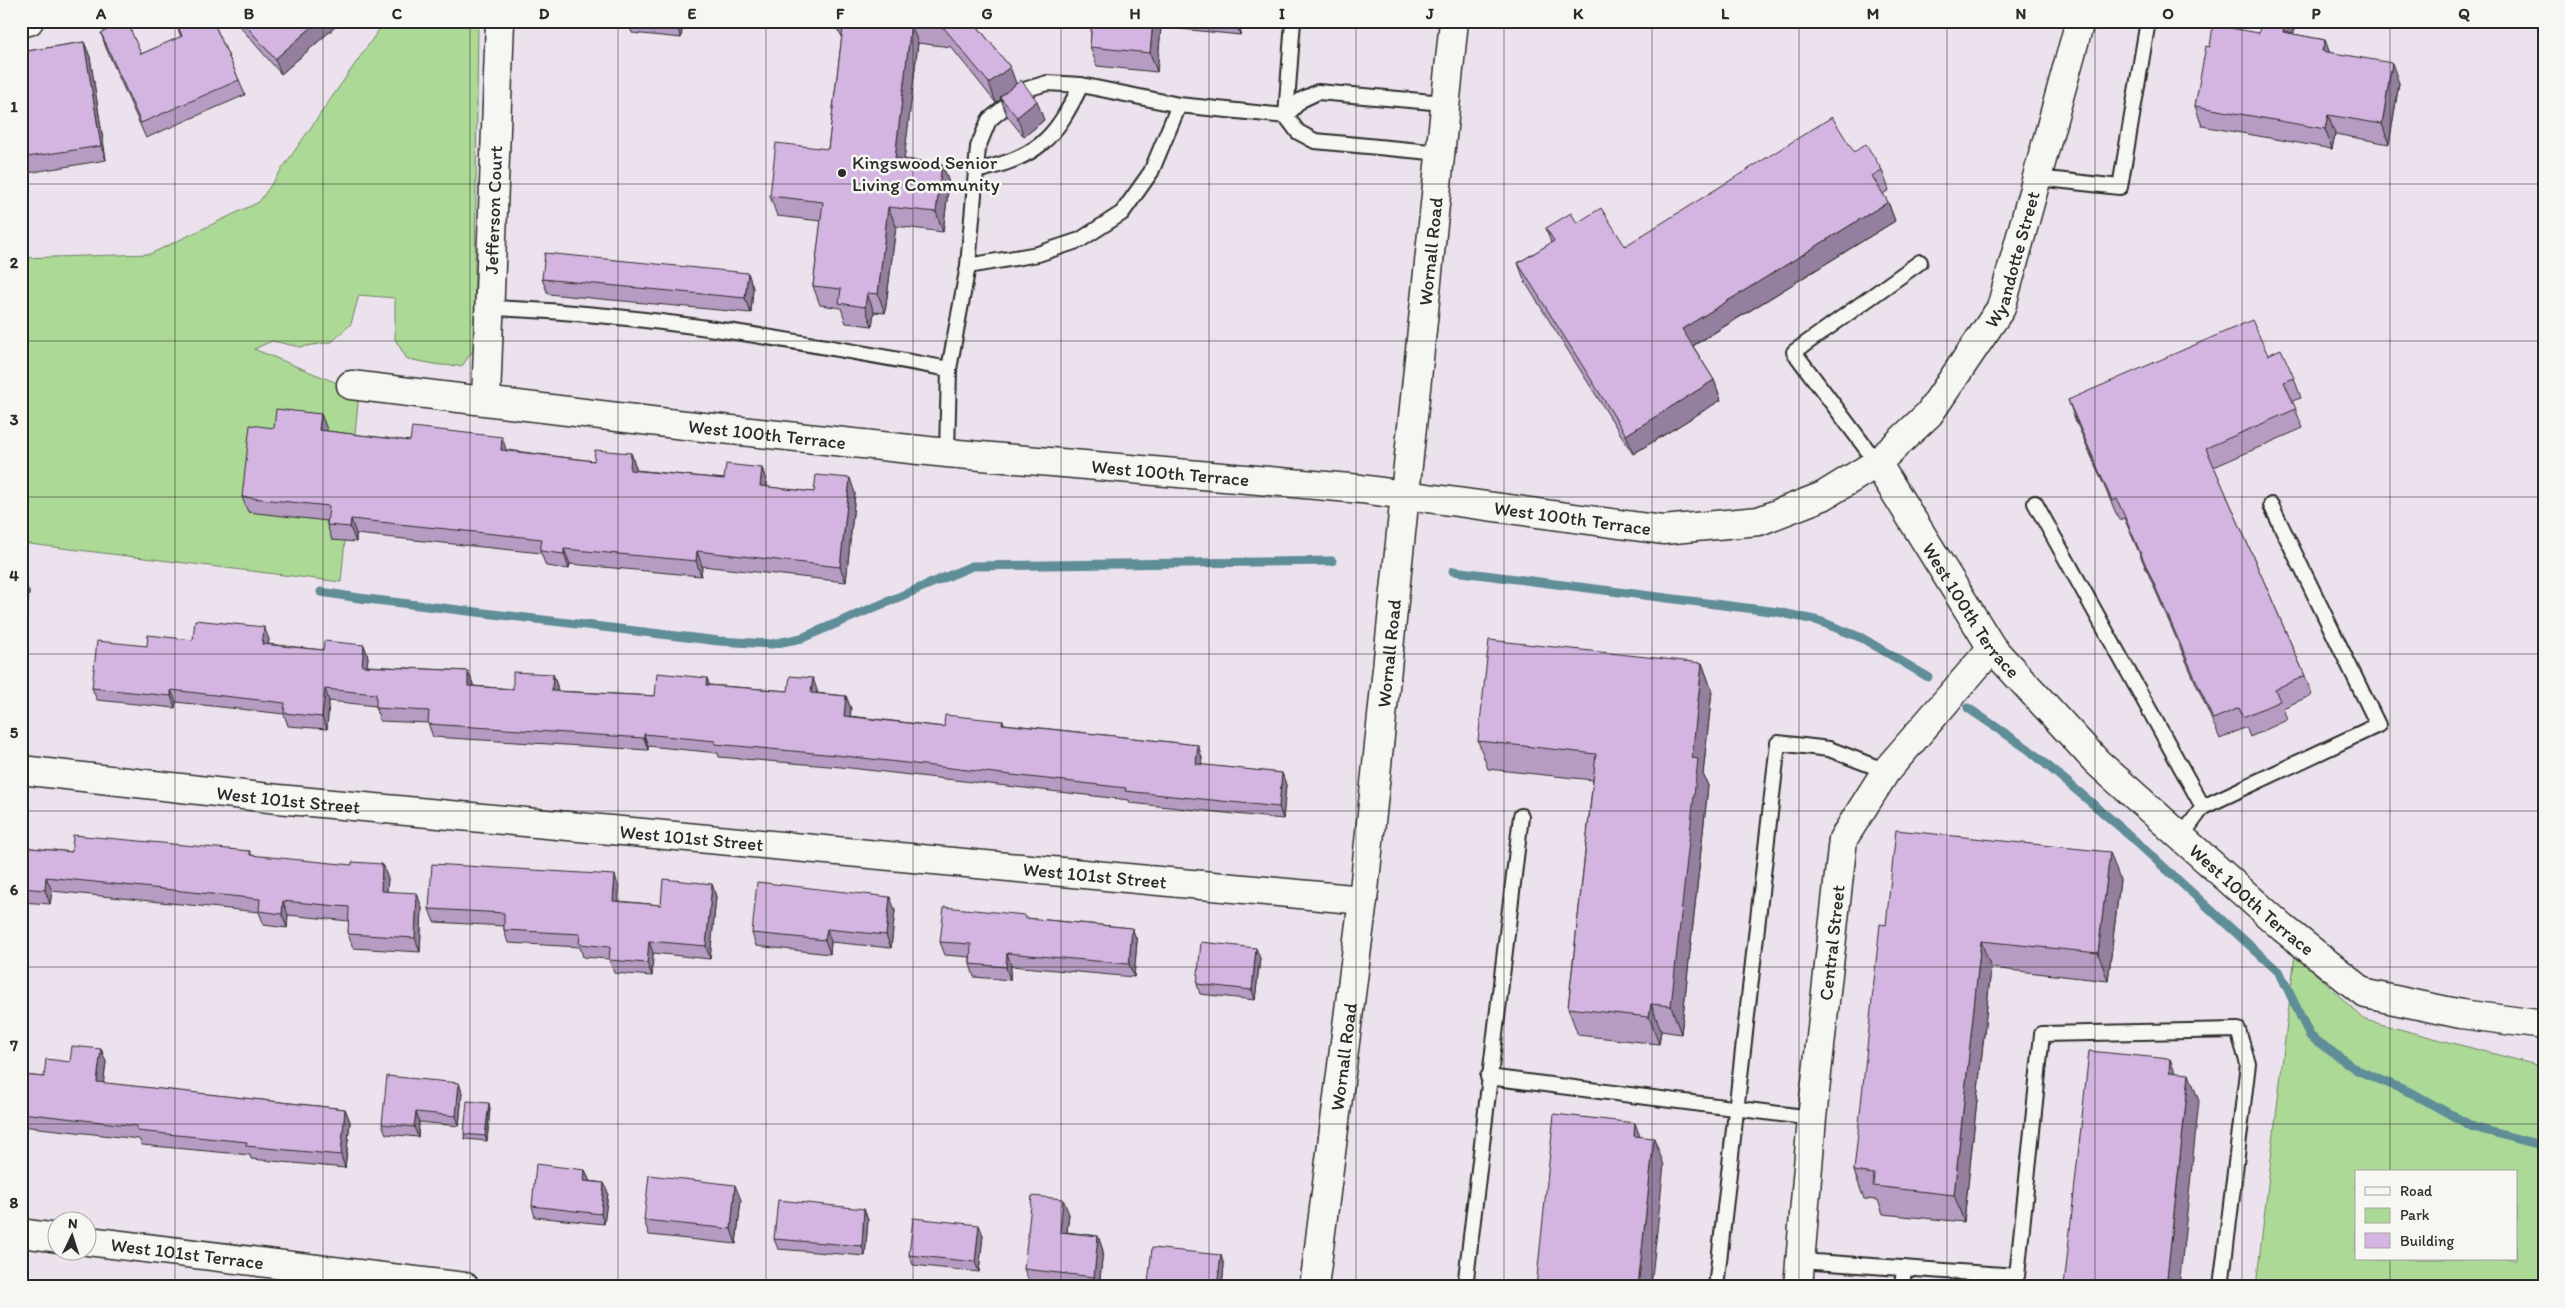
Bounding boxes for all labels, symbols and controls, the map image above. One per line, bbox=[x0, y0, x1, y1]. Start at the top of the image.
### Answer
text: A bbox=[95, 4, 107, 23]
text: B bbox=[244, 4, 255, 23]
text: C bbox=[392, 4, 403, 23]
text: D bbox=[539, 4, 550, 23]
text: E bbox=[688, 4, 697, 23]
text: F bbox=[836, 4, 845, 23]
text: G bbox=[981, 4, 993, 23]
text: H bbox=[1129, 4, 1141, 23]
text: I bbox=[1279, 4, 1285, 23]
text: J bbox=[1425, 4, 1434, 23]
text: K bbox=[1573, 4, 1584, 23]
text: L bbox=[1721, 4, 1730, 23]
text: M bbox=[1867, 4, 1879, 23]
text: N bbox=[2016, 4, 2026, 23]
text: O bbox=[2162, 4, 2174, 23]
text: P bbox=[2311, 4, 2321, 23]
text: Q bbox=[2458, 4, 2470, 23]
text: 1 bbox=[10, 97, 18, 116]
street label: Jefferson Court bbox=[479, 145, 507, 275]
place label: Kingswood Senior Living Community bbox=[852, 151, 1000, 196]
marker: Kingswood Senior Living Community bbox=[836, 167, 848, 179]
street label: Wyandotte Street bbox=[1980, 188, 2044, 332]
street label: Wornall Road bbox=[1413, 196, 1447, 307]
text: 2 bbox=[10, 253, 19, 272]
text: 3 bbox=[10, 410, 19, 429]
street label: West 100th Terrace bbox=[687, 414, 847, 454]
street label: West 100th Terrace bbox=[1090, 454, 1250, 491]
street label: West 100th Terrace bbox=[1493, 496, 1653, 540]
street label: West 100th Terrace bbox=[1918, 538, 2025, 683]
text: 4 bbox=[9, 566, 19, 585]
street label: Wornall Road bbox=[1371, 598, 1406, 709]
text: 5 bbox=[10, 723, 19, 742]
street label: West 101st Street bbox=[215, 781, 361, 818]
street label: West 101st Street bbox=[619, 819, 765, 856]
street label: West 100th Terrace bbox=[2185, 839, 2319, 960]
street label: West 101st Street bbox=[1022, 857, 1168, 893]
text: 6 bbox=[10, 880, 19, 899]
street label: Central Street bbox=[1814, 884, 1849, 1002]
street label: Wornall Road bbox=[1325, 1001, 1361, 1112]
text: 7 bbox=[9, 1036, 18, 1055]
legend bbox=[2355, 1170, 2518, 1260]
text: Road bbox=[2400, 1182, 2433, 1200]
text: 8 bbox=[10, 1193, 19, 1212]
text: Park bbox=[2400, 1206, 2430, 1224]
north arrow bbox=[48, 1210, 98, 1260]
text: N bbox=[68, 1215, 78, 1232]
street label: West 101st Terrace bbox=[109, 1232, 265, 1274]
text: Building bbox=[2400, 1232, 2454, 1250]

